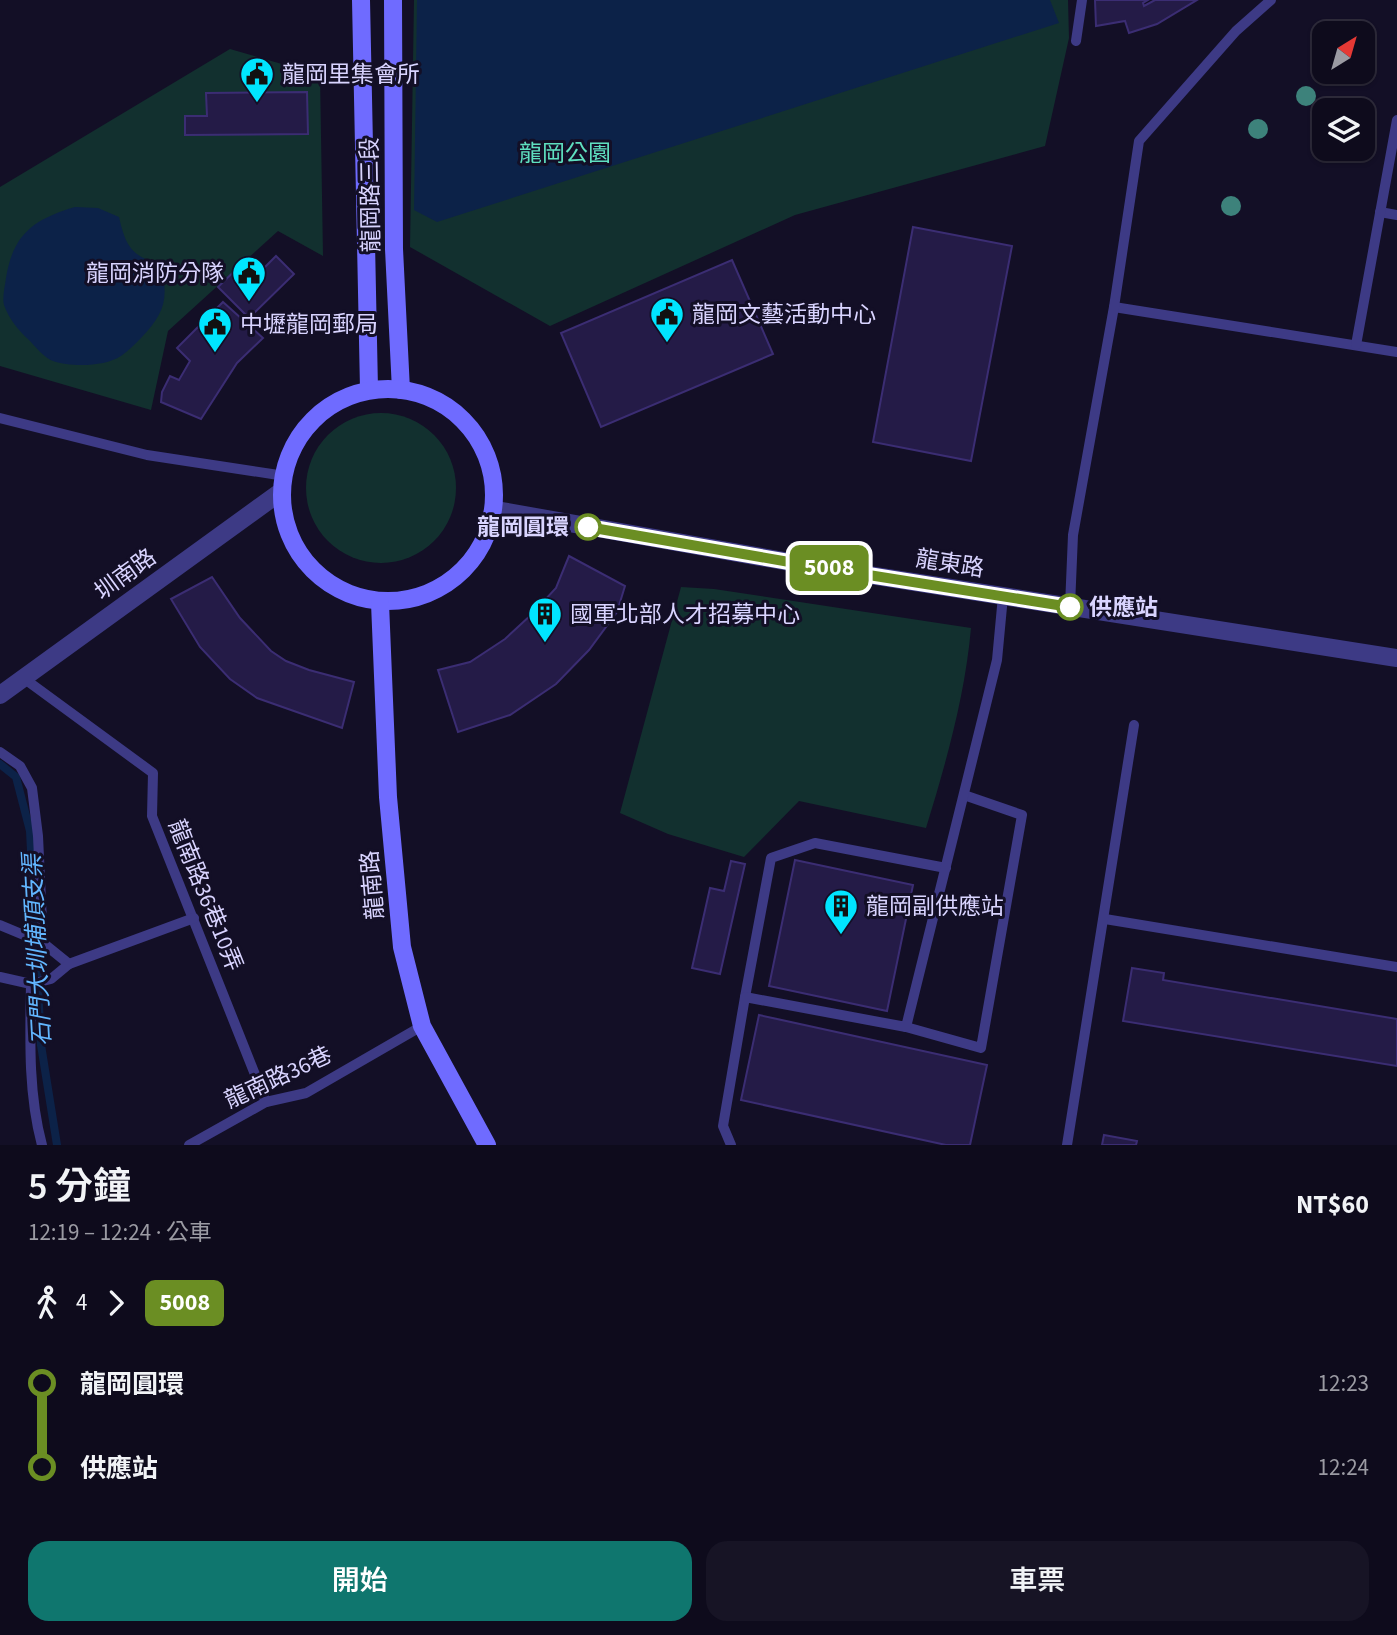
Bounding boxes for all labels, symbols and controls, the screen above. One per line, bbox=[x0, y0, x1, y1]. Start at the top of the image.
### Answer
north arrow bbox=[1312, 21, 1376, 84]
map controls bbox=[1312, 21, 1375, 161]
public building icon: 龍岡里集會所 bbox=[238, 55, 276, 104]
place label: 龍岡里集會所 bbox=[282, 58, 420, 91]
button: layers bbox=[1312, 98, 1375, 161]
street label: 龍岡路三段 bbox=[353, 137, 388, 253]
park label: 龍岡公園 bbox=[519, 137, 611, 170]
public building icon: 龍岡消防分隊 bbox=[230, 254, 268, 303]
place label: 龍岡消防分隊 bbox=[86, 257, 224, 290]
public building icon: 龍岡文藝活動中心 bbox=[648, 295, 686, 344]
place label: 龍岡文藝活動中心 bbox=[692, 298, 876, 331]
public building icon: 中壢龍岡郵局 bbox=[196, 305, 234, 354]
place label: 中壢龍岡郵局 bbox=[240, 308, 378, 341]
place label: 龍岡圓環 bbox=[477, 511, 569, 544]
marker: 龍岡圓環 bbox=[575, 514, 601, 540]
street label: 圳南路 bbox=[88, 541, 163, 608]
street label: 龍東路 bbox=[913, 542, 987, 585]
line badge: 5008 bbox=[780, 545, 878, 591]
text: 5008 bbox=[804, 550, 854, 585]
place label: 供應站 bbox=[1089, 591, 1158, 624]
marker: 供應站 bbox=[1057, 594, 1083, 620]
building icon: 國軍北部人才招募中心 bbox=[526, 595, 564, 644]
place label: 國軍北部人才招募中心 bbox=[570, 598, 800, 631]
street label: 龍南路36巷10弄 bbox=[160, 814, 251, 976]
street label: 龍南路 bbox=[353, 849, 392, 921]
water label: 石門大圳埔頂支渠 bbox=[15, 850, 60, 1047]
building icon: 龍岡副供應站 bbox=[822, 887, 860, 936]
place label: 龍岡副供應站 bbox=[866, 890, 1004, 923]
street label: 龍南路36巷 bbox=[219, 1038, 337, 1117]
text: 5 分鐘 bbox=[28, 1160, 131, 1214]
text: NT$60 bbox=[1296, 1186, 1369, 1223]
text: 12:19 – 12:24 · 公車 bbox=[28, 1216, 212, 1249]
icon: walk bbox=[28, 1284, 66, 1322]
icon: forward bbox=[97, 1284, 135, 1322]
text: 5008 bbox=[159, 1285, 210, 1320]
text: 4 bbox=[76, 1286, 87, 1319]
text: 龍岡圓環 bbox=[80, 1366, 184, 1403]
text: 12:23 bbox=[1318, 1367, 1369, 1400]
text: 供應站 bbox=[80, 1450, 158, 1487]
text: 12:24 bbox=[1318, 1451, 1369, 1484]
button: 開始 bbox=[28, 1541, 692, 1621]
button: 車票 bbox=[706, 1541, 1369, 1621]

